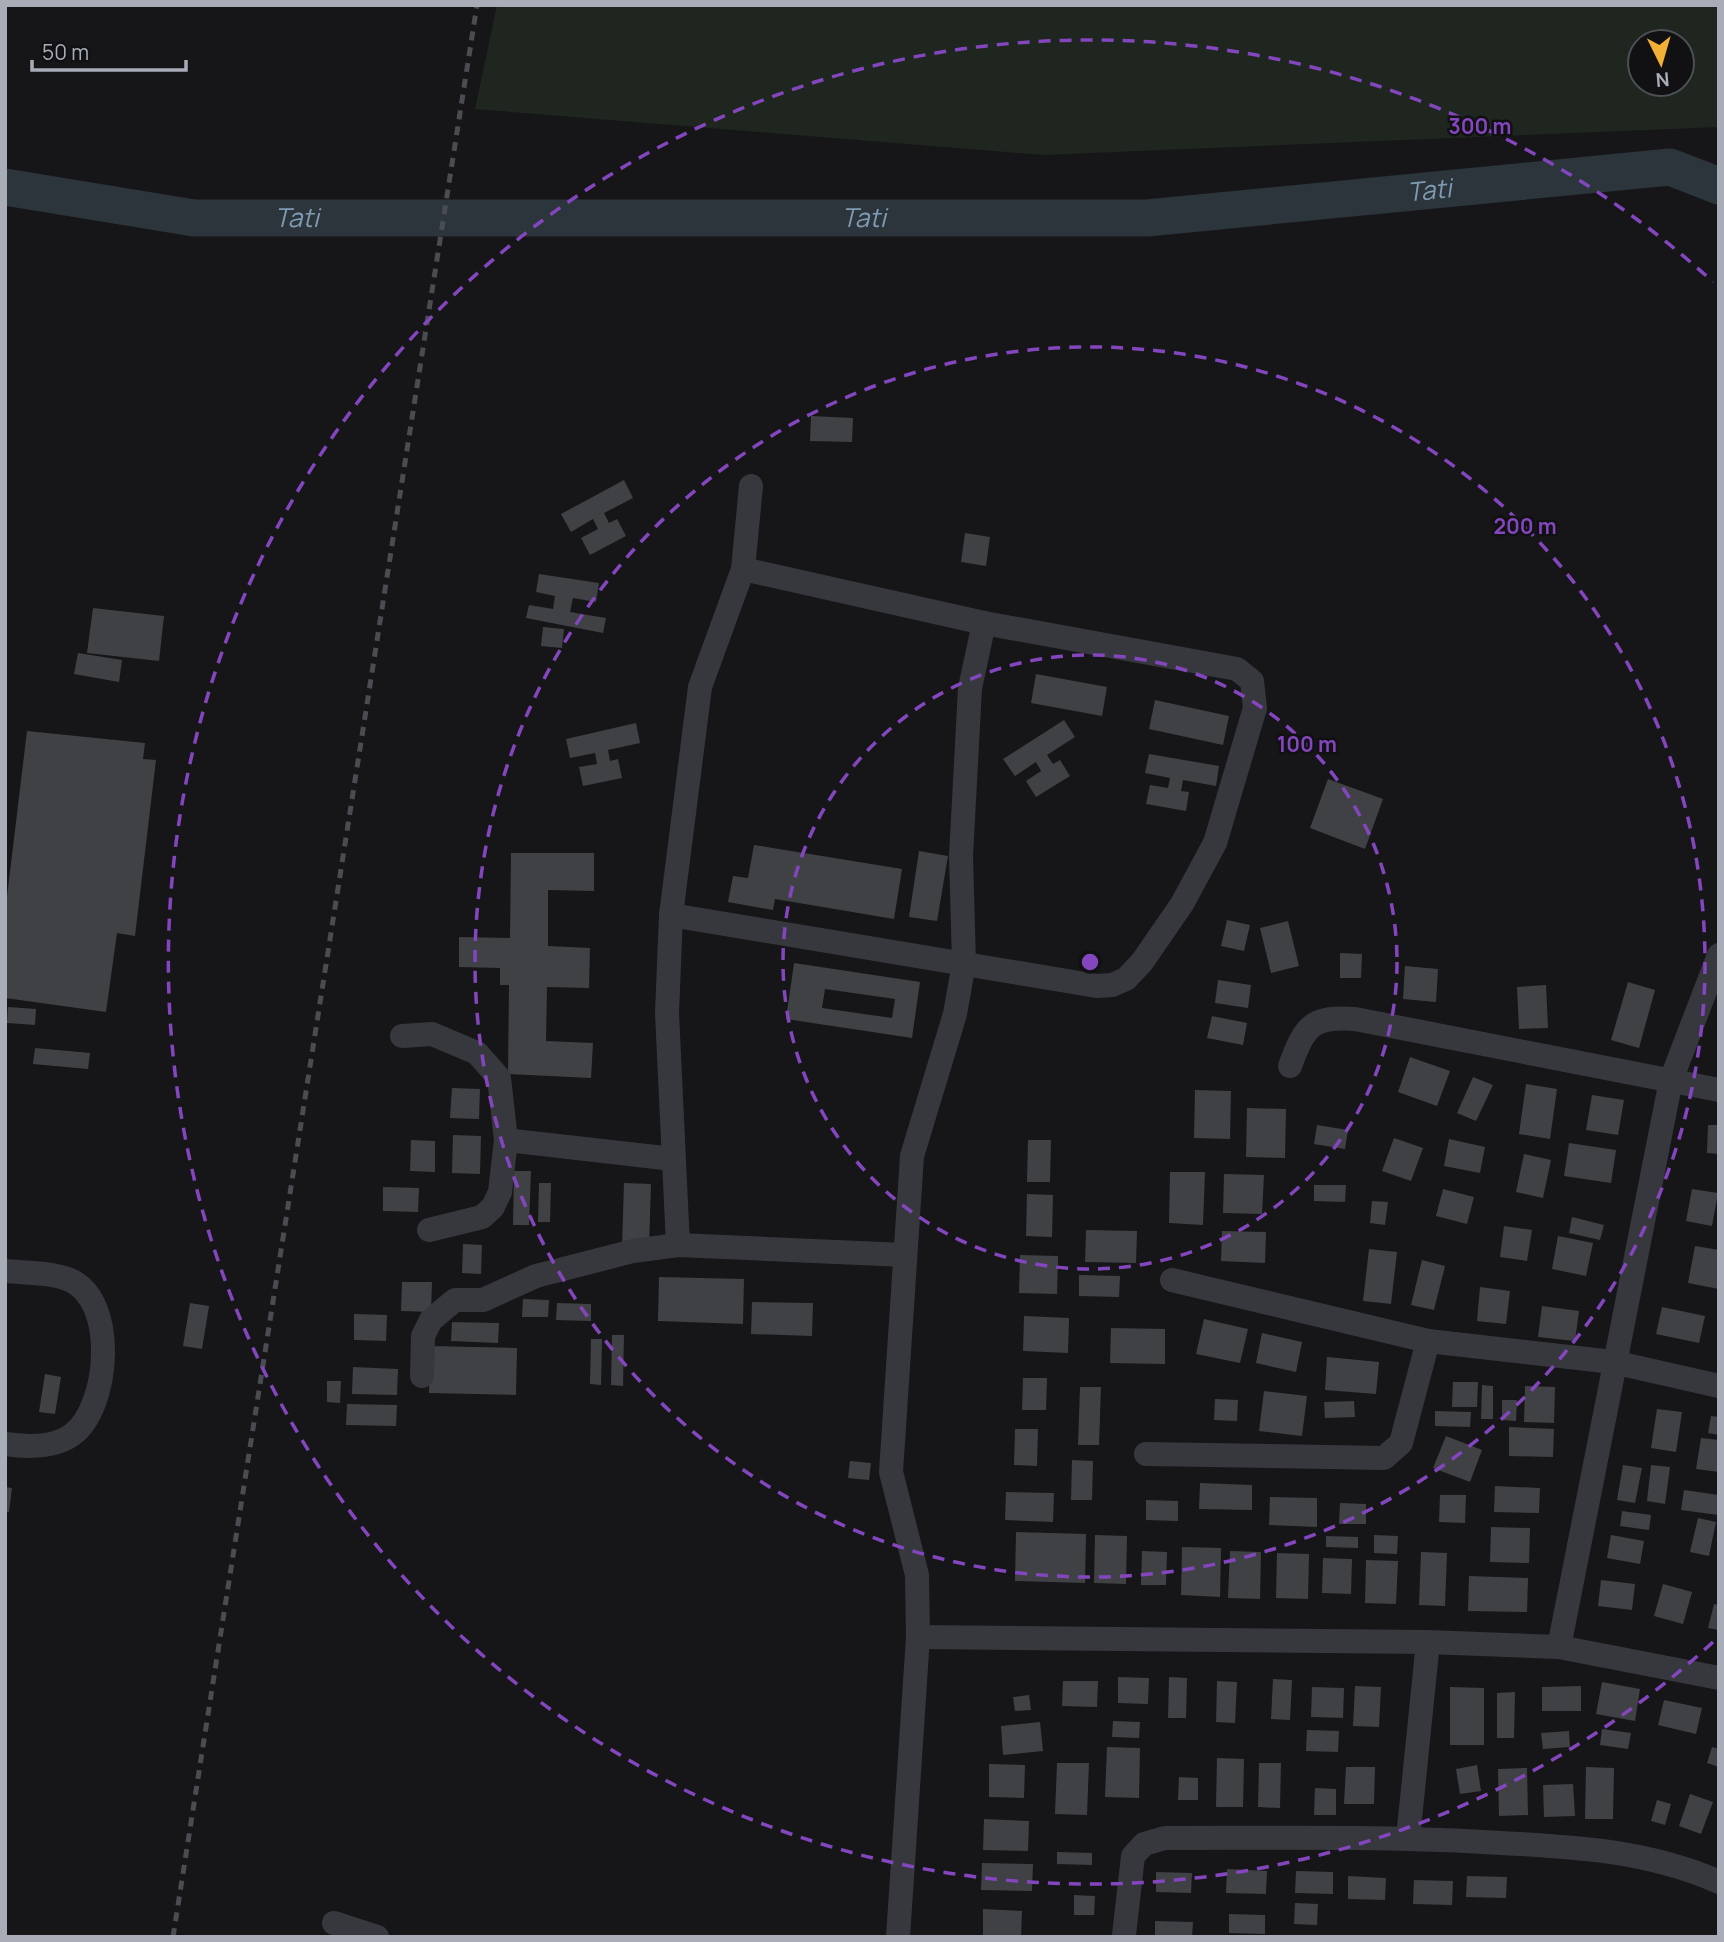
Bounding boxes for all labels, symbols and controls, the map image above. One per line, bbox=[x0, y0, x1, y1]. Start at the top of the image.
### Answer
scale bar bbox=[32, 28, 186, 72]
north arrow bbox=[1626, 28, 1696, 98]
text: 50 m bbox=[42, 38, 89, 66]
text: N bbox=[1655, 66, 1670, 93]
text: 300 m bbox=[1449, 112, 1511, 140]
water label: Tati bbox=[1405, 169, 1456, 210]
water label: Tati bbox=[274, 199, 322, 235]
water label: Tati bbox=[841, 199, 889, 235]
text: 200 m bbox=[1493, 512, 1557, 540]
text: 100 m bbox=[1277, 730, 1337, 758]
centre of rings bbox=[1078, 950, 1102, 974]

